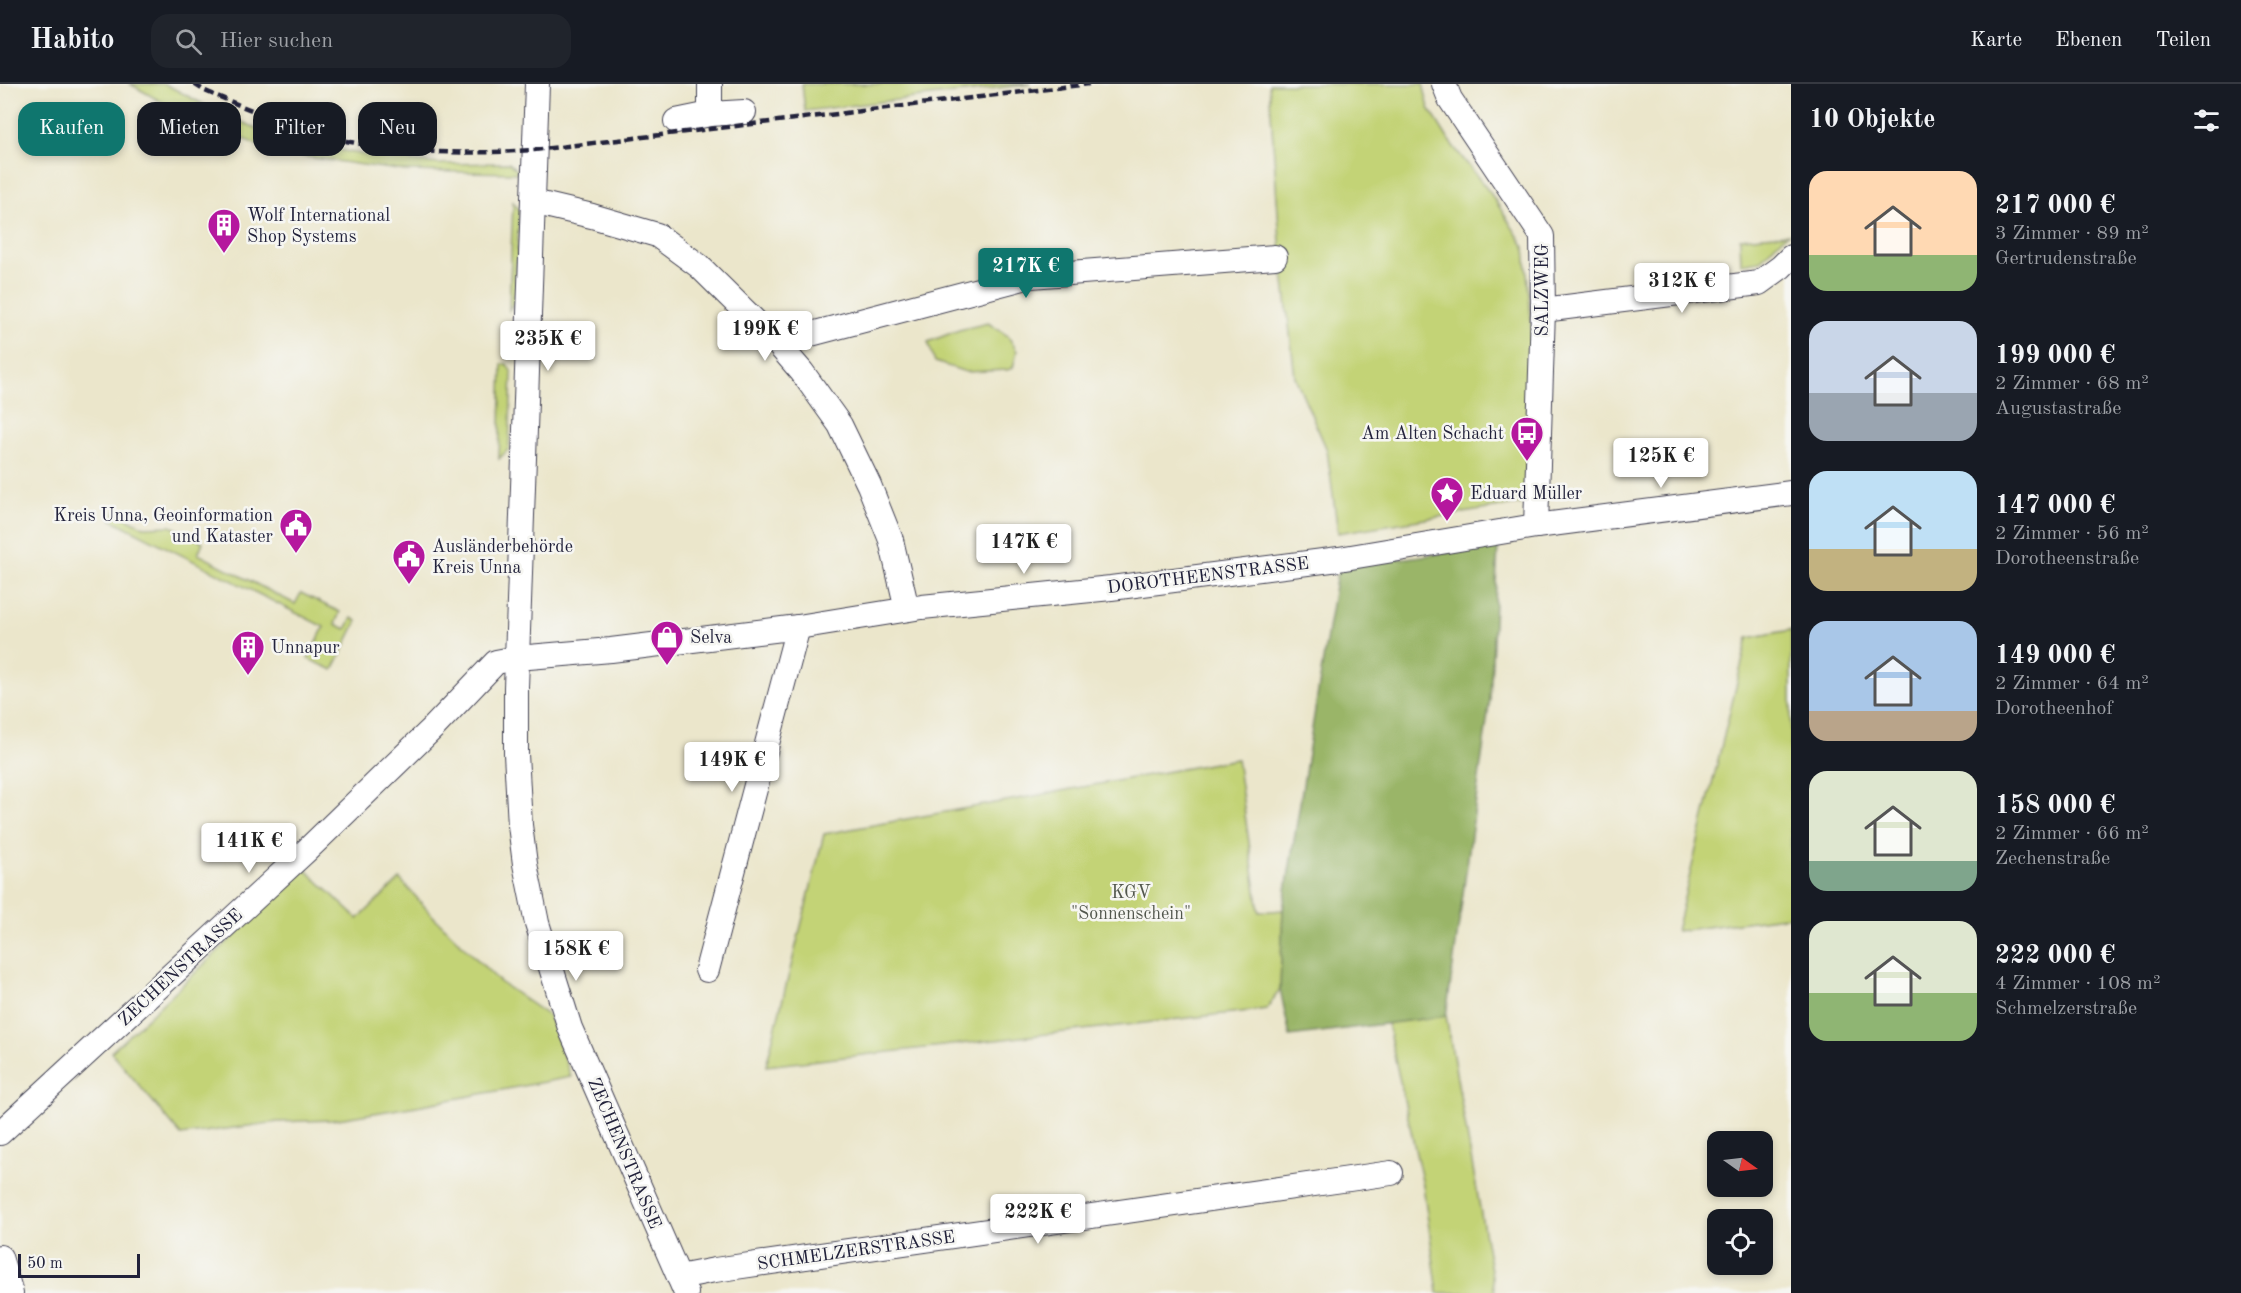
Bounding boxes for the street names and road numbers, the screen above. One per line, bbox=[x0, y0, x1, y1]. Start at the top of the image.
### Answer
street label: SALZWEG bbox=[1534, 244, 1552, 336]
street label: DOROTHEENSTRASSE bbox=[1106, 555, 1310, 597]
street label: ZECHENSTRASSE bbox=[115, 906, 246, 1030]
street label: ZECHENSTRASSE bbox=[584, 1075, 664, 1232]
street label: SCHMELZERSTRASSE bbox=[756, 1228, 956, 1274]

